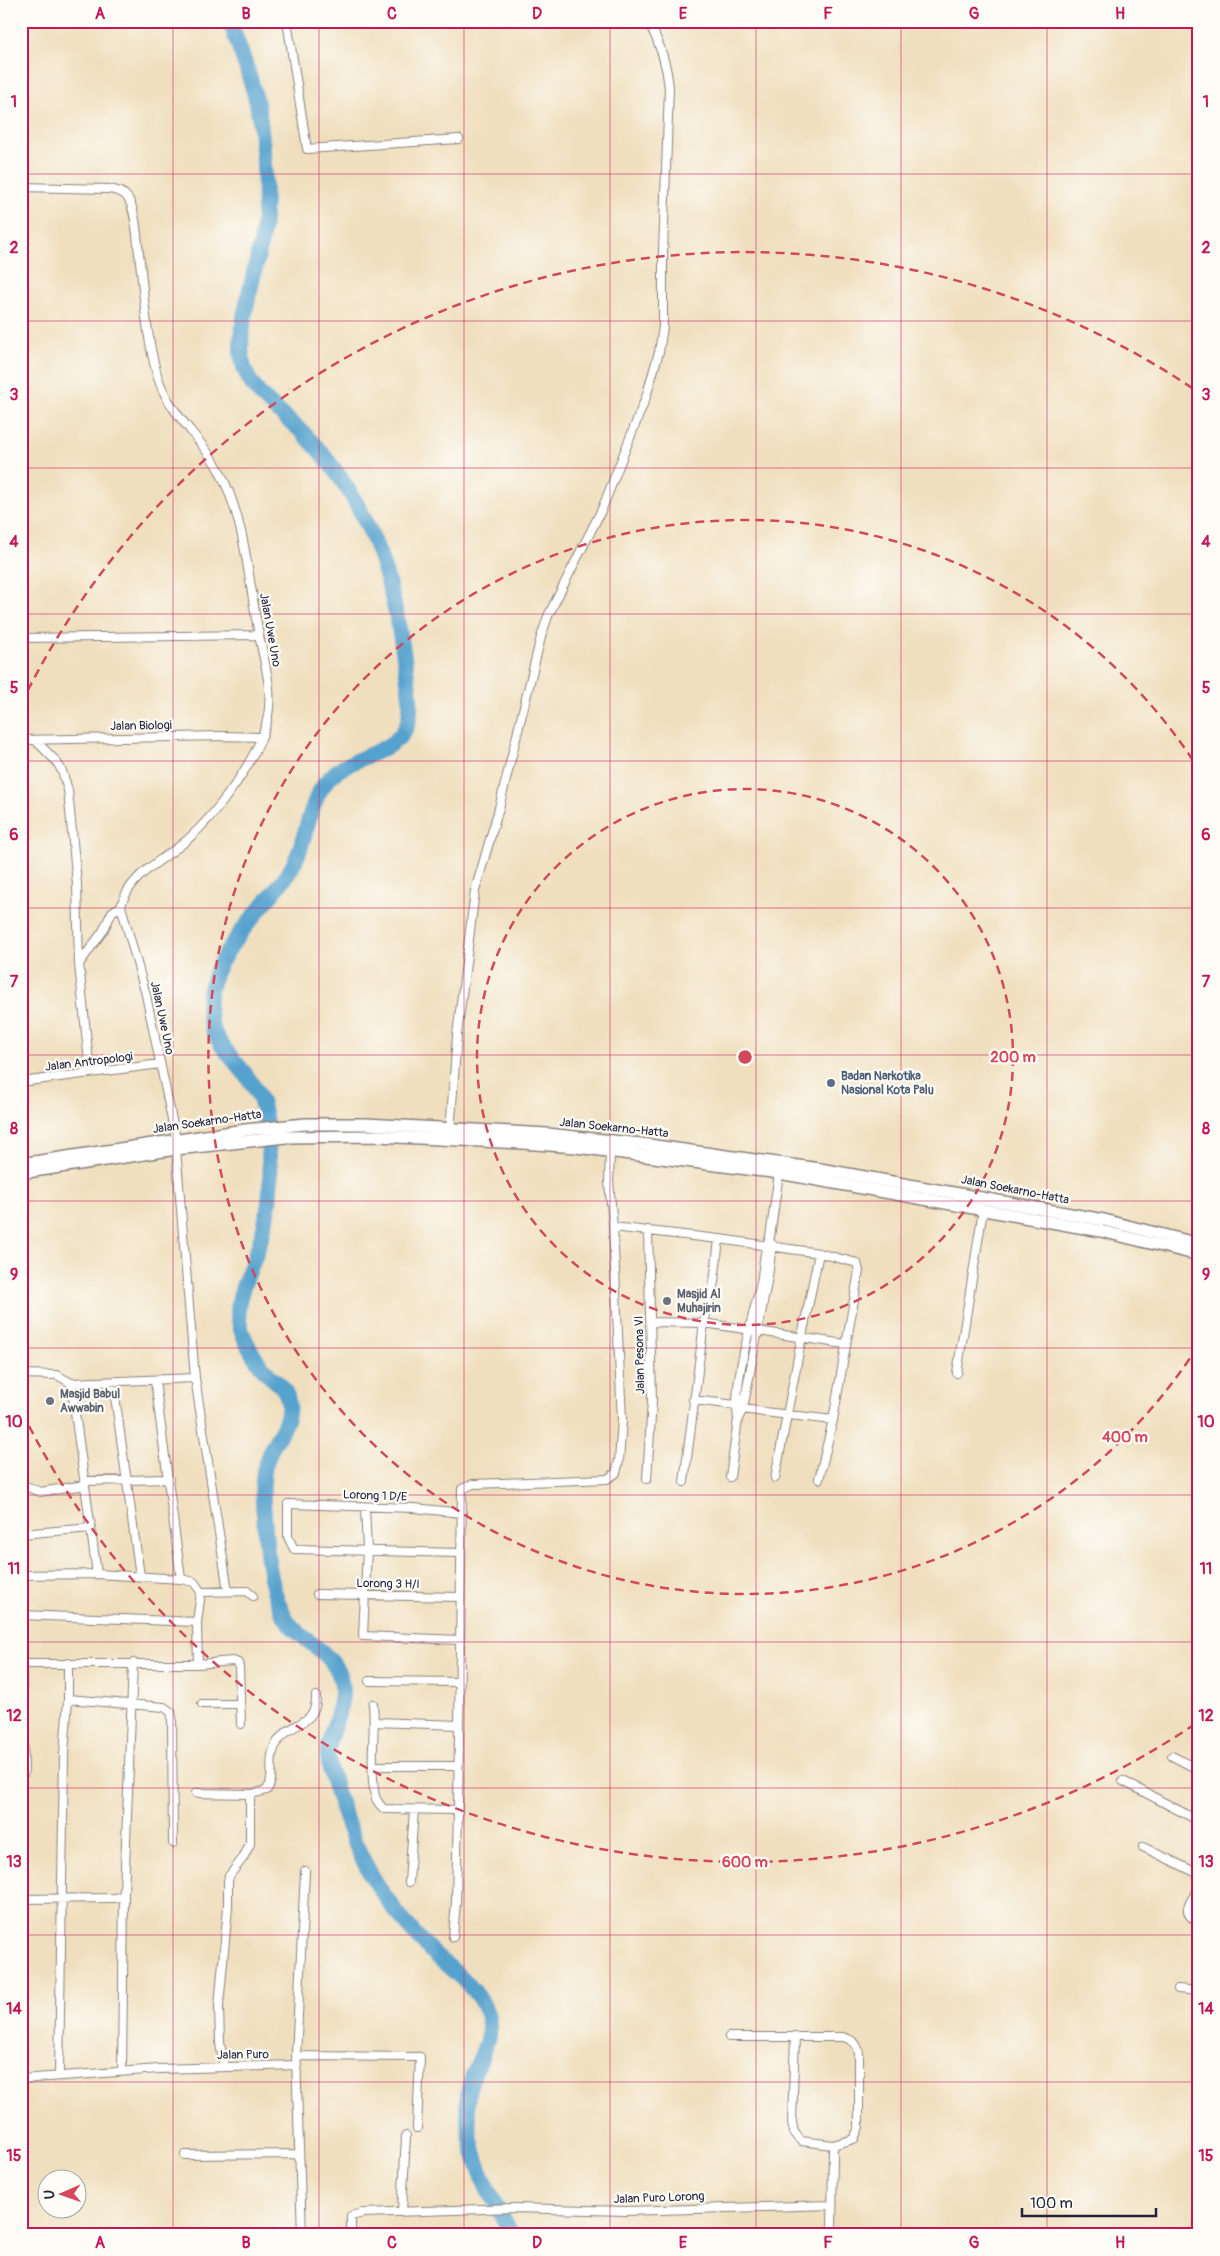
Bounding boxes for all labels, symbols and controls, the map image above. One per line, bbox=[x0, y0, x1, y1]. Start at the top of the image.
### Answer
text: A bbox=[95, 4, 106, 24]
text: B bbox=[241, 4, 251, 24]
text: C bbox=[387, 4, 397, 24]
text: D bbox=[532, 4, 542, 24]
text: E bbox=[679, 4, 688, 24]
text: F bbox=[823, 4, 833, 24]
text: G bbox=[969, 4, 980, 24]
text: H bbox=[1115, 4, 1125, 24]
text: 1 bbox=[11, 92, 17, 112]
text: 1 bbox=[1203, 92, 1209, 112]
text: 2 bbox=[10, 238, 19, 258]
text: 2 bbox=[1202, 238, 1211, 258]
text: 3 bbox=[10, 385, 19, 405]
text: 3 bbox=[1202, 385, 1211, 405]
text: 4 bbox=[9, 532, 19, 552]
text: 4 bbox=[1201, 532, 1211, 552]
street label: Jalan Uwe Uno bbox=[256, 592, 284, 669]
text: 5 bbox=[10, 678, 19, 698]
text: 5 bbox=[1202, 678, 1211, 698]
street label: Jalan Biologi bbox=[110, 718, 172, 734]
text: 6 bbox=[9, 825, 19, 845]
text: 6 bbox=[1201, 825, 1211, 845]
text: 7 bbox=[10, 972, 19, 992]
text: 7 bbox=[1202, 972, 1211, 992]
street label: Jalan Uwe Uno bbox=[147, 980, 177, 1057]
centre of rings bbox=[736, 1048, 754, 1066]
text: 200 m bbox=[990, 1048, 1036, 1067]
street label: Jalan Antropologi bbox=[44, 1049, 134, 1075]
place label: Badan Narkotika Nasional Kota Palu bbox=[841, 1069, 934, 1098]
marker: Badan Narkotika Nasional Kota Palu bbox=[825, 1077, 837, 1089]
street label: Jalan Soekarno-Hatta bbox=[152, 1107, 263, 1137]
street label: Jalan Soekarno-Hatta bbox=[559, 1115, 670, 1141]
text: 8 bbox=[10, 1119, 18, 1139]
text: 8 bbox=[1202, 1119, 1210, 1139]
street label: Jalan Soekarno-Hatta bbox=[960, 1172, 1071, 1208]
text: 9 bbox=[10, 1265, 18, 1285]
text: 9 bbox=[1202, 1265, 1210, 1285]
place label: Masjid Al Muhajirin bbox=[677, 1287, 721, 1316]
marker: Masjid Al Muhajirin bbox=[661, 1295, 673, 1307]
street label: Jalan Pesona VI bbox=[632, 1316, 648, 1394]
place label: Masjid Babul Awwabin bbox=[60, 1387, 120, 1416]
marker: Masjid Babul Awwabin bbox=[44, 1395, 56, 1407]
text: 10 bbox=[5, 1412, 23, 1432]
text: 10 bbox=[1197, 1412, 1215, 1432]
text: 400 m bbox=[1102, 1428, 1148, 1447]
street label: Lorong 1 D/E bbox=[343, 1487, 407, 1505]
text: 11 bbox=[8, 1559, 20, 1579]
text: 11 bbox=[1200, 1559, 1212, 1579]
street label: Lorong 3 H/I bbox=[356, 1576, 420, 1592]
text: 12 bbox=[6, 1706, 22, 1726]
text: 12 bbox=[1198, 1706, 1214, 1726]
text: 13 bbox=[6, 1852, 22, 1872]
text: 13 bbox=[1198, 1852, 1214, 1872]
text: 600 m bbox=[722, 1853, 768, 1872]
text: 14 bbox=[6, 1999, 22, 2019]
text: 14 bbox=[1198, 1999, 1214, 2019]
street label: Jalan Puro bbox=[217, 2047, 270, 2063]
text: 15 bbox=[7, 2146, 22, 2166]
text: 15 bbox=[1199, 2146, 1214, 2166]
north arrow bbox=[38, 2168, 88, 2218]
scale bar bbox=[1022, 2186, 1156, 2218]
street label: Jalan Puro Lorong bbox=[613, 2189, 705, 2207]
text: U bbox=[41, 2190, 58, 2199]
text: 100 m bbox=[1030, 2194, 1073, 2213]
text: A bbox=[95, 2233, 106, 2253]
text: B bbox=[241, 2233, 251, 2253]
text: C bbox=[387, 2233, 397, 2253]
text: D bbox=[532, 2233, 542, 2253]
text: E bbox=[679, 2233, 688, 2253]
text: F bbox=[823, 2233, 833, 2253]
text: G bbox=[969, 2233, 980, 2253]
text: H bbox=[1115, 2233, 1125, 2253]

